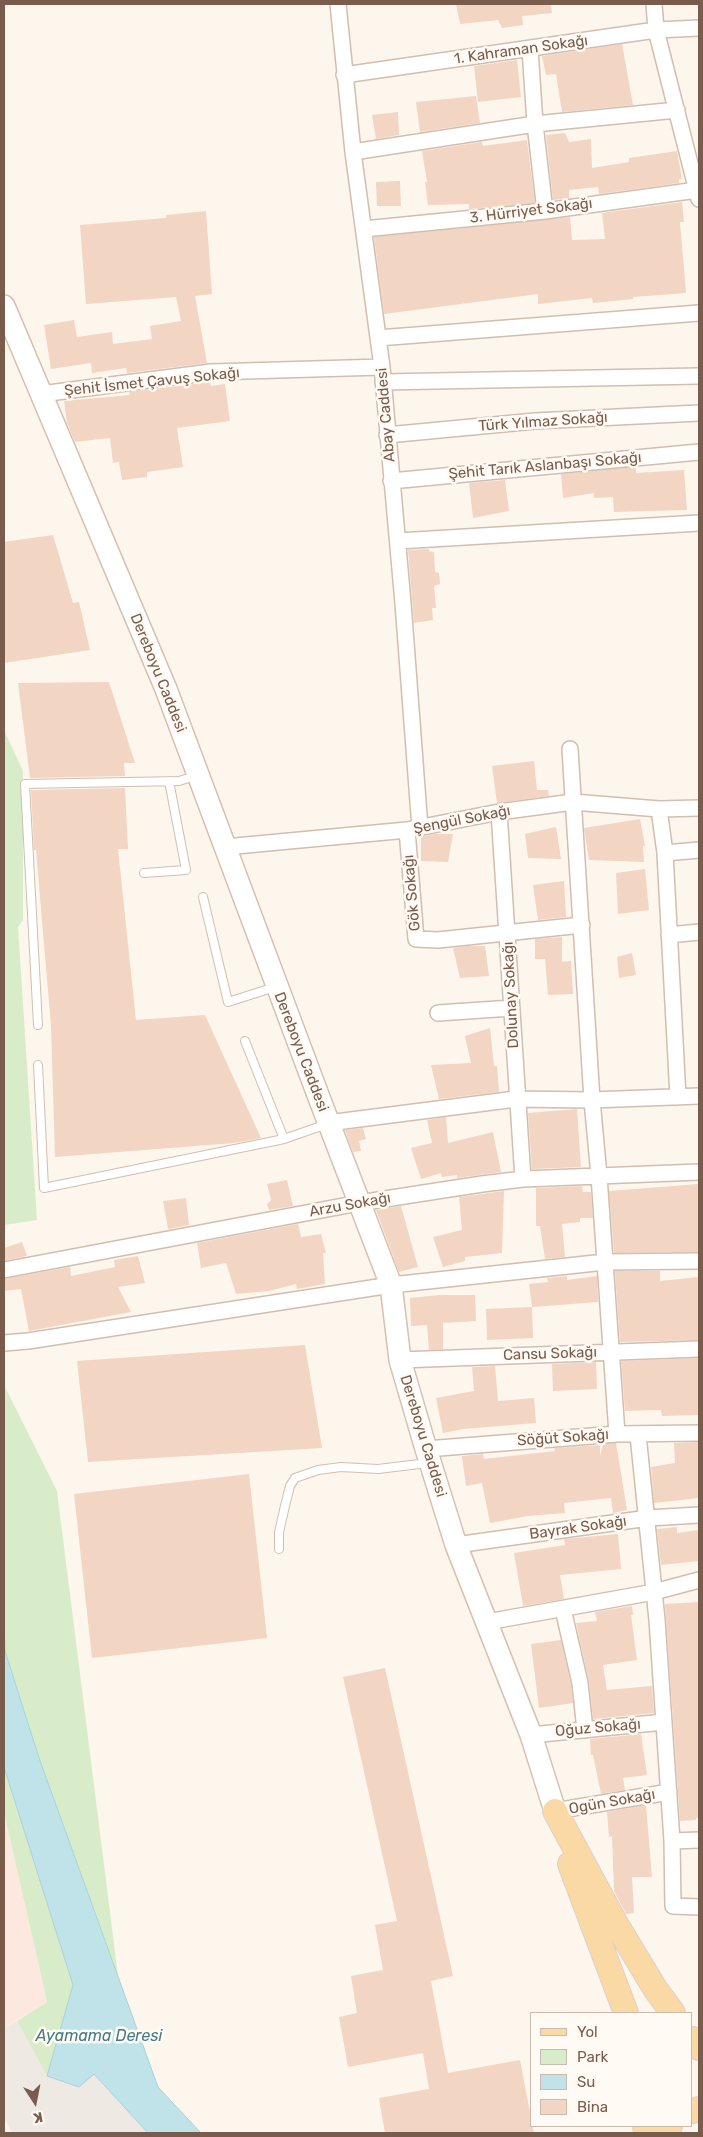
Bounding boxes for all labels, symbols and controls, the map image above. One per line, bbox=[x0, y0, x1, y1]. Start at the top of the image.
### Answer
street label: 1. Kahraman Sokağı bbox=[453, 32, 589, 68]
street label: 3. Hürriyet Sokağı bbox=[469, 195, 593, 227]
street label: Şehit İsmet Çavuş Sokağı bbox=[63, 364, 241, 400]
street label: Abay Caddesi bbox=[373, 367, 399, 463]
street label: Türk Yılmaz Sokağı bbox=[478, 409, 608, 435]
street label: Şehit Tarık Aslanbaşı Sokağı bbox=[448, 449, 642, 483]
street label: Dereboyu Caddesi bbox=[126, 611, 190, 735]
street label: Şengül Sokağı bbox=[412, 802, 512, 838]
street label: Gök Sokağı bbox=[400, 854, 424, 932]
street label: Dolunay Sokağı bbox=[499, 941, 523, 1049]
street label: Dereboyu Caddesi bbox=[270, 990, 332, 1114]
street label: Arzu Sokağı bbox=[308, 1189, 392, 1221]
street label: Cansu Sokağı bbox=[503, 1343, 597, 1365]
street label: Dereboyu Caddesi bbox=[396, 1373, 450, 1499]
street label: Söğüt Sokağı bbox=[517, 1426, 609, 1450]
street label: Bayrak Sokağı bbox=[528, 1512, 628, 1544]
street label: Oğuz Sokağı bbox=[554, 1715, 642, 1741]
street label: Ogün Sokağı bbox=[567, 1786, 657, 1818]
legend bbox=[530, 2012, 693, 2127]
text: Yol bbox=[577, 2023, 598, 2041]
water label: Ayamama Deresi bbox=[36, 2026, 162, 2046]
text: Park bbox=[577, 2048, 608, 2066]
text: Su bbox=[577, 2073, 595, 2091]
north arrow bbox=[10, 2077, 60, 2127]
text: Bina bbox=[577, 2098, 608, 2116]
text: K bbox=[32, 2108, 44, 2126]

